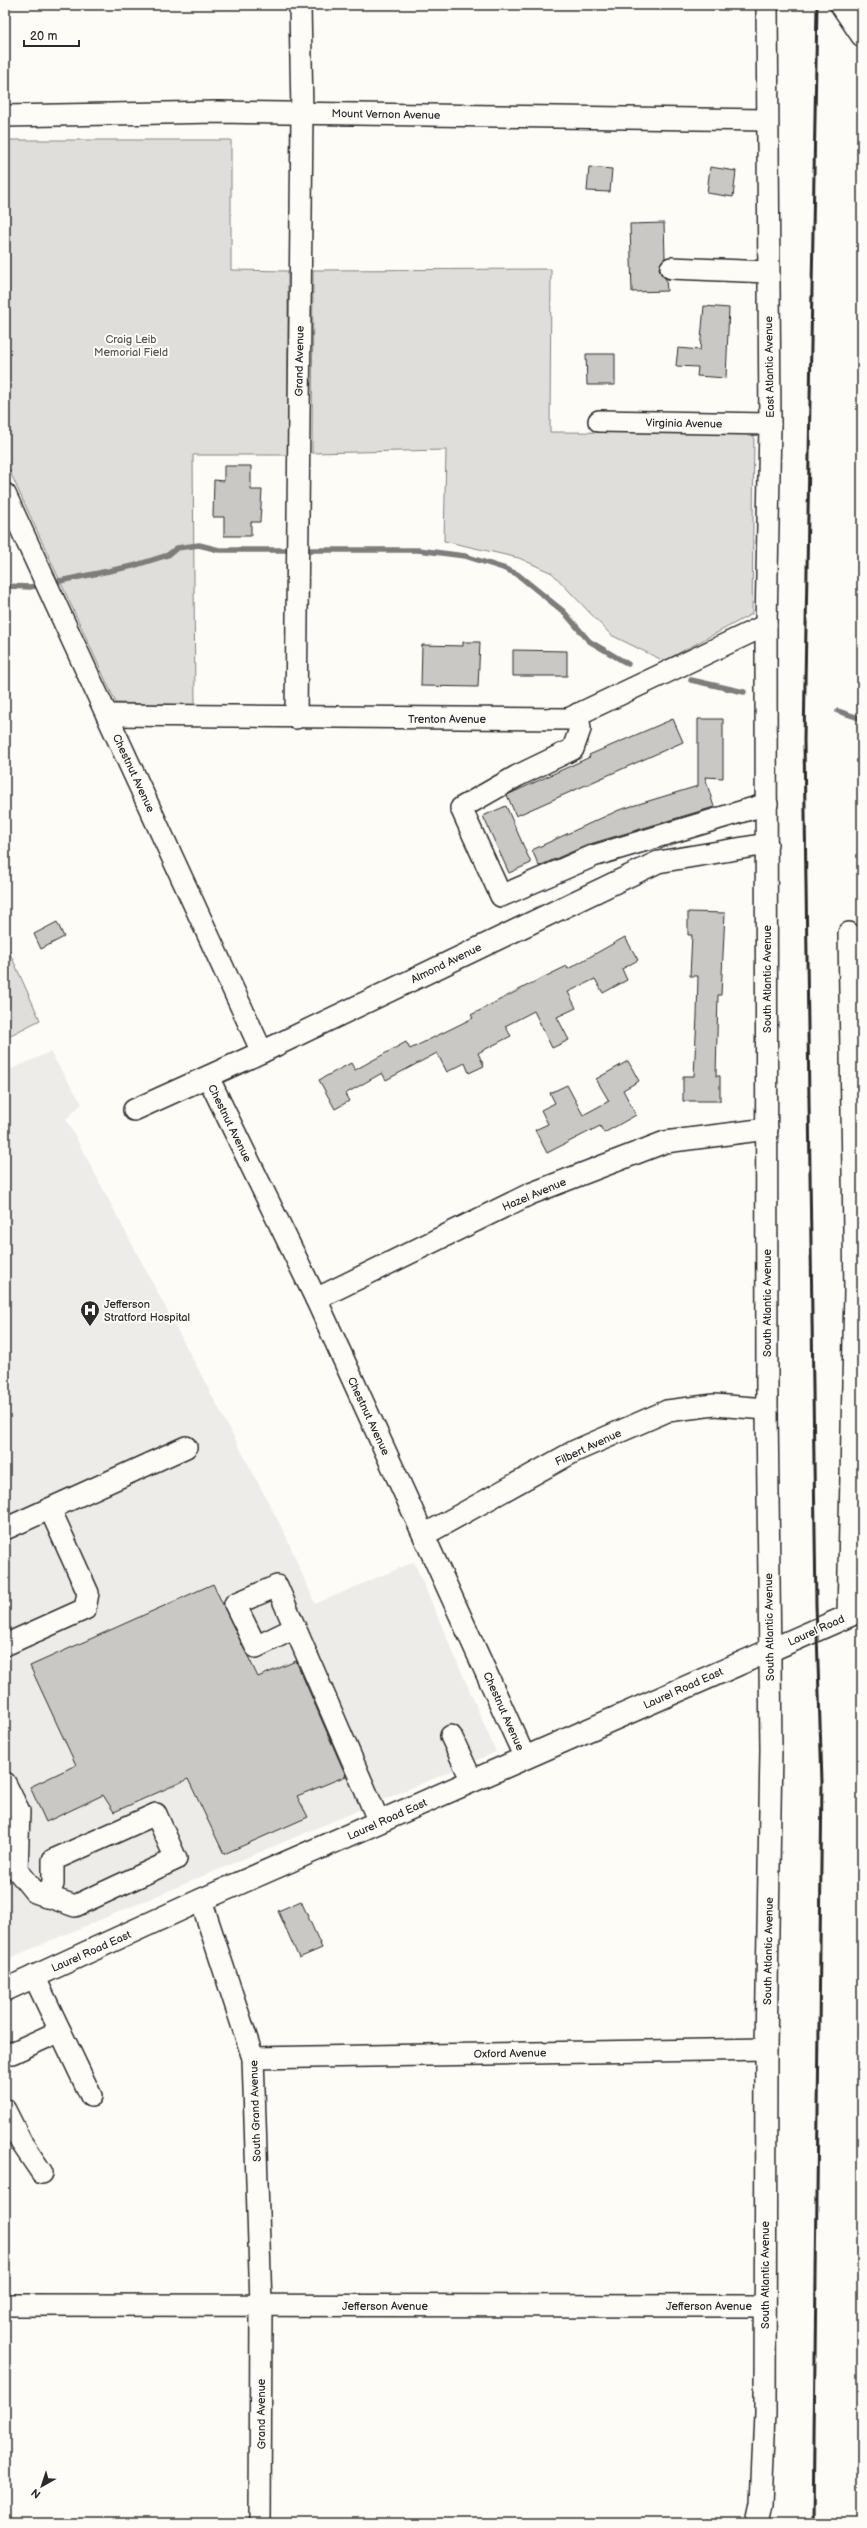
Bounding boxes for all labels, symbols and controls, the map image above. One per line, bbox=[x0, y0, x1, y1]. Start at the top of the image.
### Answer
scale bar bbox=[24, 22, 79, 48]
text: 20 m bbox=[30, 29, 57, 44]
street label: Mount Vernon Avenue bbox=[331, 107, 441, 122]
street label: East Atlantic Avenue bbox=[762, 315, 777, 418]
street label: Grand Avenue bbox=[292, 325, 307, 396]
park label: Craig Leib Memorial Field bbox=[94, 333, 168, 359]
street label: Virginia Avenue bbox=[645, 416, 723, 431]
street label: Trenton Avenue bbox=[408, 713, 486, 726]
street label: Chestnut Avenue bbox=[110, 732, 158, 815]
street label: South Atlantic Avenue bbox=[761, 925, 774, 1033]
street label: Almond Avenue bbox=[409, 941, 484, 986]
street label: Chestnut Avenue bbox=[205, 1082, 254, 1165]
street label: Hazel Avenue bbox=[500, 1175, 569, 1214]
street label: South Atlantic Avenue bbox=[761, 1249, 774, 1357]
place label: Jefferson Stratford Hospital bbox=[104, 1298, 190, 1324]
hospital icon: Jefferson Stratford Hospital bbox=[79, 1299, 101, 1327]
street label: Chestnut Avenue bbox=[345, 1375, 393, 1458]
street label: Filbert Avenue bbox=[553, 1426, 624, 1468]
street label: South Atlantic Avenue bbox=[762, 1572, 777, 1681]
street label: Laurel Road bbox=[786, 1612, 847, 1649]
street label: Laurel Road East bbox=[641, 1665, 726, 1712]
street label: Chestnut Avenue bbox=[480, 1670, 527, 1753]
street label: Laurel Road East bbox=[345, 1796, 430, 1843]
street label: South Atlantic Avenue bbox=[761, 1896, 776, 2005]
street label: Laurel Road East bbox=[49, 1928, 134, 1975]
street label: Oxford Avenue bbox=[474, 2046, 547, 2061]
street label: South Grand Avenue bbox=[247, 2059, 264, 2162]
street label: South Atlantic Avenue bbox=[759, 2221, 772, 2329]
street label: Jefferson Avenue bbox=[342, 2300, 428, 2313]
street label: Jefferson Avenue bbox=[666, 2300, 752, 2313]
street label: Grand Avenue bbox=[255, 2378, 268, 2449]
north arrow bbox=[22, 2466, 62, 2506]
text: N bbox=[29, 2486, 43, 2501]

